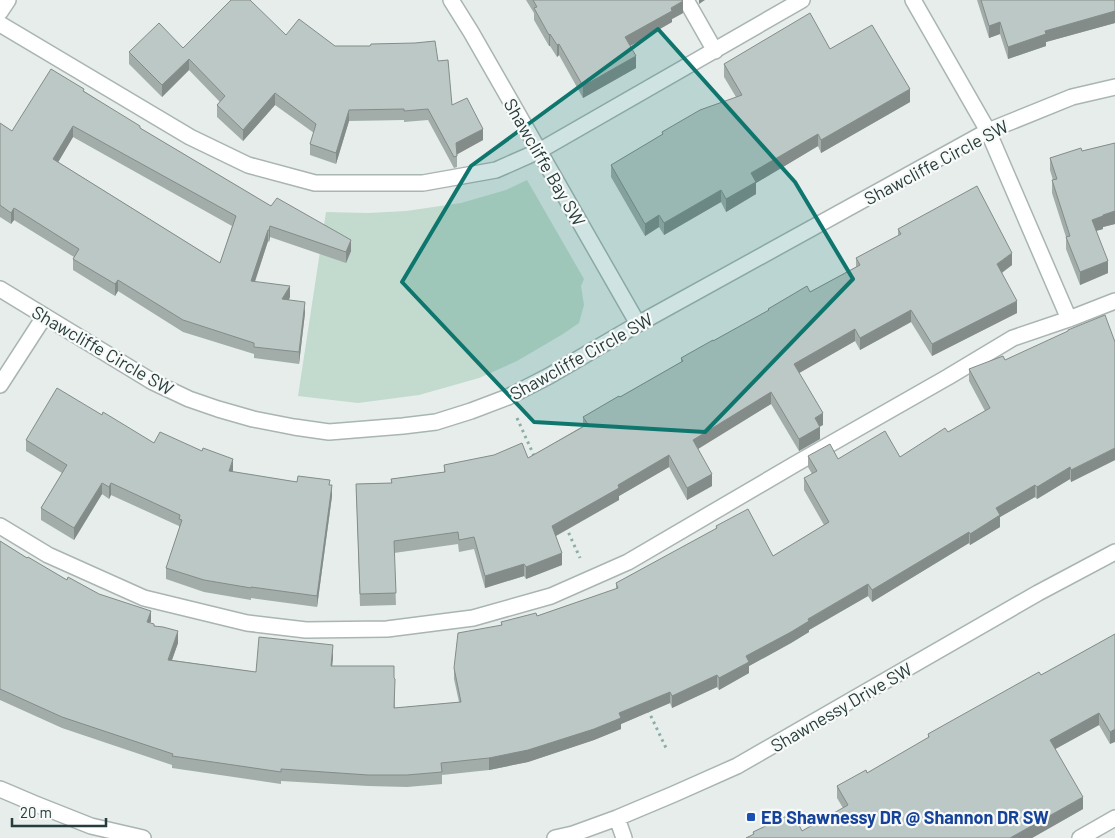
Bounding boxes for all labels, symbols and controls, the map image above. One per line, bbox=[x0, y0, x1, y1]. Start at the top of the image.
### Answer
street label: Shawcliffe Bay SW bbox=[500, 94, 591, 230]
street label: Shawcliffe Circle SW bbox=[860, 115, 1012, 209]
street label: Shawcliffe Circle SW bbox=[28, 300, 178, 400]
street label: Shawcliffe Circle SW bbox=[506, 307, 656, 404]
street label: Shawnessy Drive SW bbox=[766, 657, 916, 756]
scale bar bbox=[12, 796, 106, 828]
text: 20 m bbox=[20, 803, 52, 821]
place label: EB Shawnessy DR @ Shannon DR SW bbox=[761, 806, 1049, 828]
marker: EB Shawnessy DR @ Shannon DR SW bbox=[745, 811, 757, 823]

